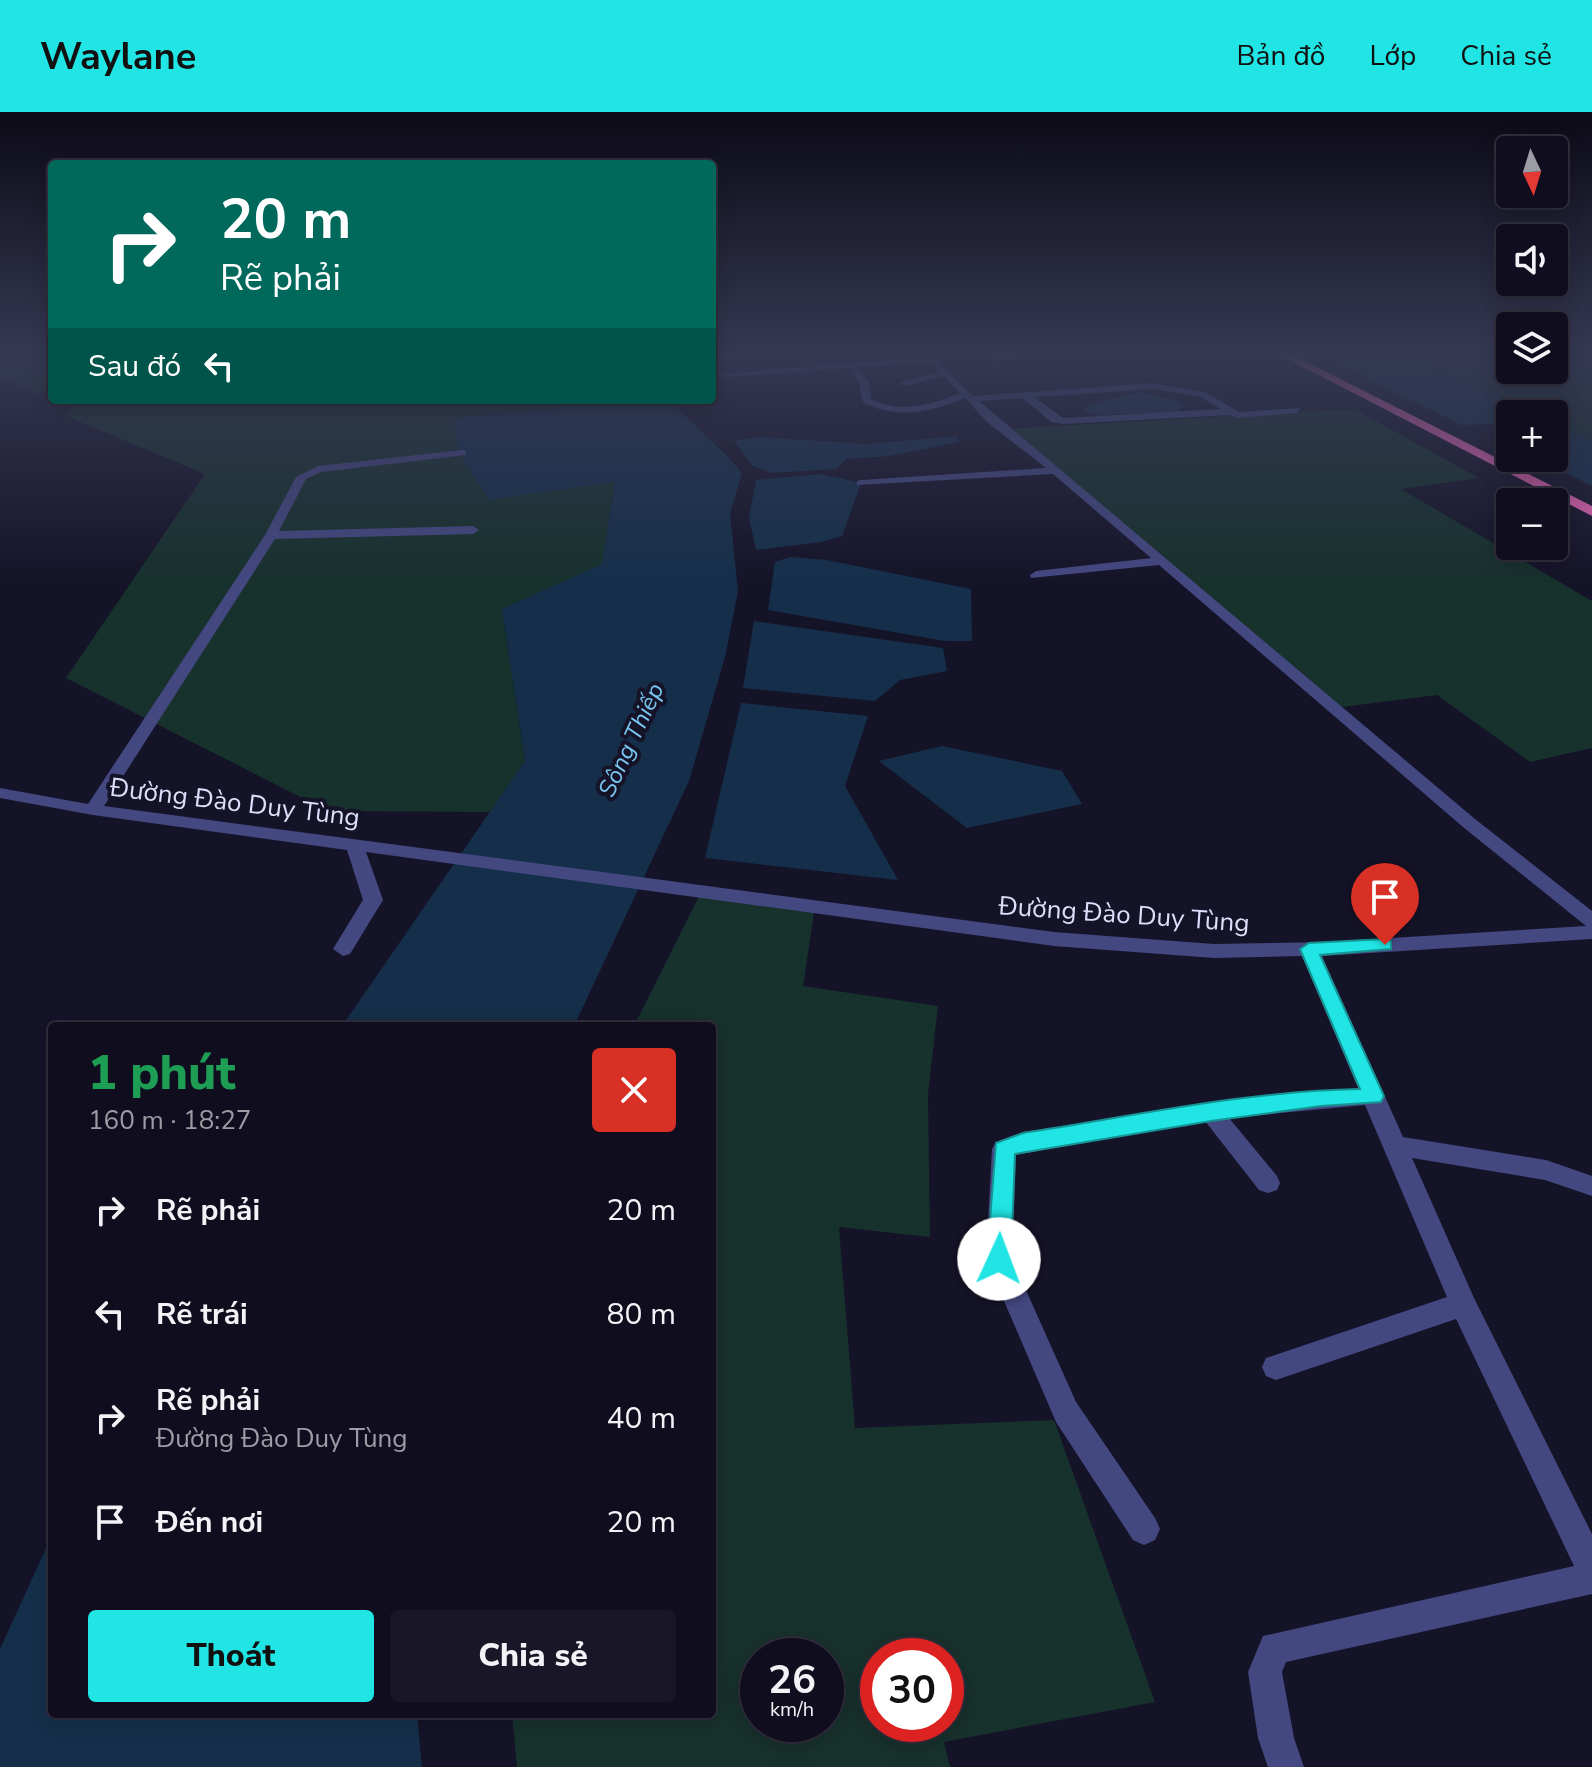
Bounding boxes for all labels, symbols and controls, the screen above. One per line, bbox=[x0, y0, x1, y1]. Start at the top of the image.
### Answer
text: Waylane bbox=[40, 31, 196, 82]
text: Bản đồ bbox=[1237, 37, 1325, 75]
text: Lớp bbox=[1369, 37, 1416, 75]
text: Chia sẻ bbox=[1460, 37, 1552, 75]
north arrow bbox=[1496, 136, 1568, 208]
map controls bbox=[1496, 136, 1568, 560]
text: 20 m bbox=[220, 181, 351, 258]
icon: right bbox=[88, 192, 192, 296]
button: sound bbox=[1496, 224, 1568, 296]
text: Rẽ phải bbox=[220, 254, 341, 303]
button: layers bbox=[1496, 312, 1568, 384]
icon: left bbox=[197, 344, 241, 388]
text: Sau đó bbox=[88, 346, 181, 387]
button: + bbox=[1496, 400, 1568, 472]
button: − bbox=[1496, 488, 1568, 560]
water label: Sông Thiếp bbox=[591, 678, 671, 802]
street label: Đường Đào Duy Tùng bbox=[107, 770, 362, 835]
pin bbox=[1351, 863, 1419, 945]
icon: arrive bbox=[1363, 875, 1407, 919]
street label: Đường Đào Duy Tùng bbox=[996, 888, 1251, 941]
text: 1 phút bbox=[88, 1040, 236, 1106]
button: close bbox=[592, 1048, 676, 1132]
text: 160 m · 18:27 bbox=[88, 1103, 251, 1138]
icon: right bbox=[88, 1188, 132, 1232]
text: Rẽ phải bbox=[156, 1190, 260, 1231]
text: 20 m bbox=[607, 1190, 676, 1231]
position arrow bbox=[957, 1217, 1041, 1301]
icon: left bbox=[88, 1292, 132, 1336]
text: Rẽ trái bbox=[156, 1294, 248, 1335]
text: 80 m bbox=[607, 1294, 676, 1335]
text: Rẽ phải bbox=[156, 1380, 260, 1421]
icon: right bbox=[88, 1396, 132, 1440]
text: 40 m bbox=[607, 1398, 676, 1439]
text: Đường Đào Duy Tùng bbox=[156, 1421, 408, 1456]
icon: arrive bbox=[88, 1500, 132, 1544]
text: Đến nơi bbox=[156, 1502, 263, 1543]
text: 20 m bbox=[607, 1502, 676, 1543]
button: Thoát bbox=[88, 1610, 374, 1702]
button: Chia sẻ bbox=[390, 1610, 676, 1702]
speed limit sign: 30 bbox=[860, 1638, 964, 1742]
text: 26 bbox=[768, 1653, 816, 1707]
text: km/h bbox=[770, 1696, 814, 1723]

